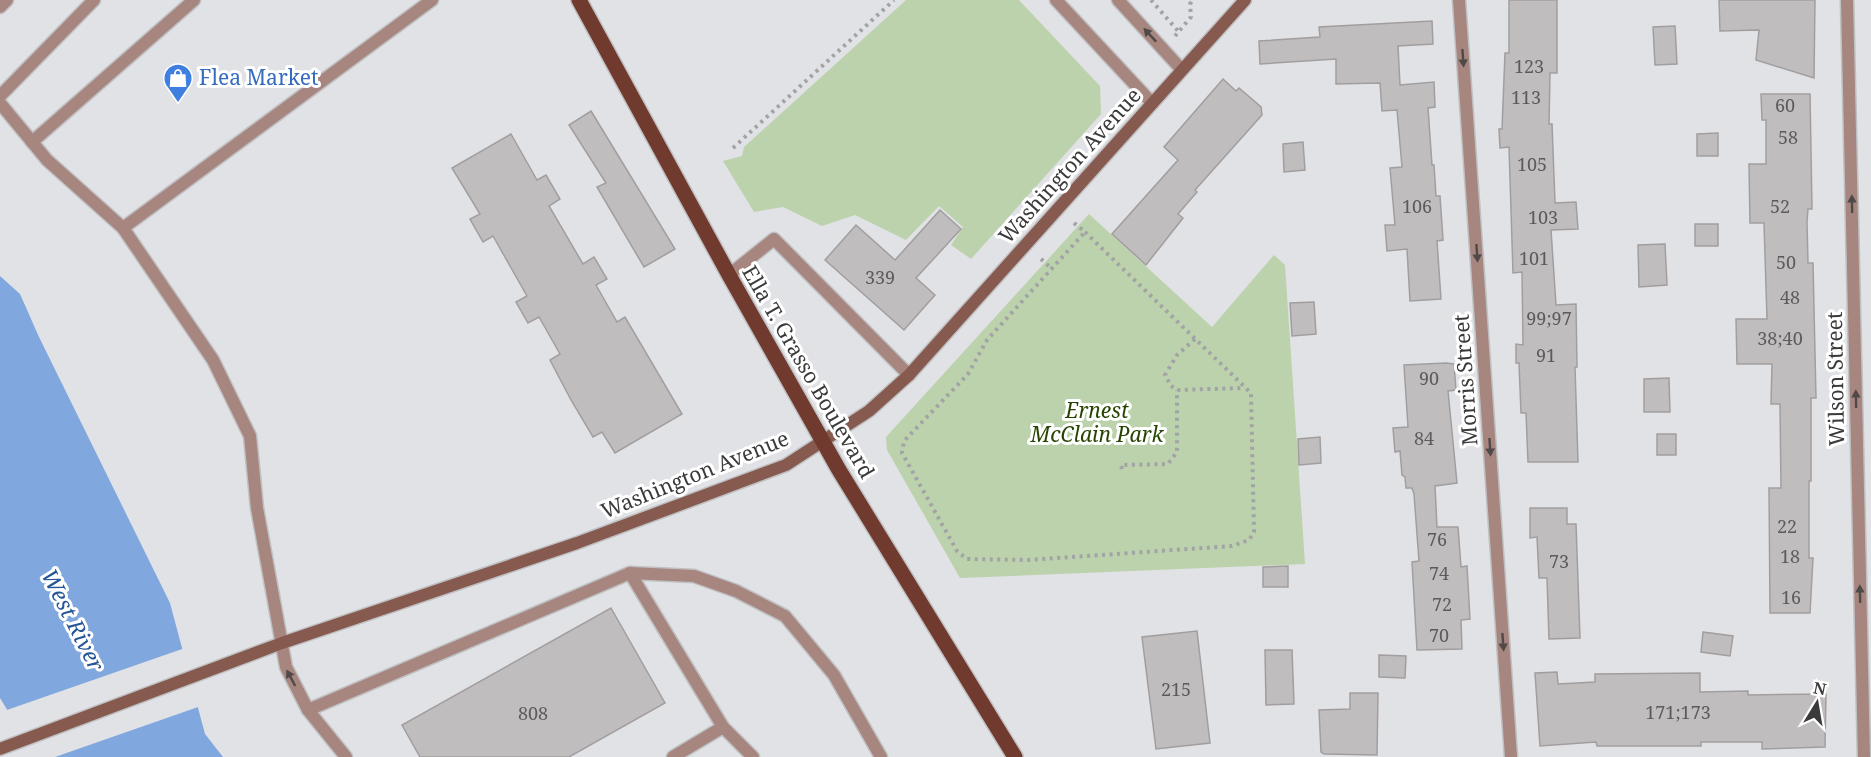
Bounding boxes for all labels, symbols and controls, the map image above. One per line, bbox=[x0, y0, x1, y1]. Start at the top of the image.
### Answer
one-way arrow bbox=[1144, 28, 1157, 43]
one-way arrow bbox=[1459, 49, 1468, 68]
house number: 123 bbox=[1514, 54, 1544, 78]
shop icon: Flea Market bbox=[162, 62, 194, 104]
place label: Flea Market bbox=[199, 63, 318, 91]
street label: Washington Avenue bbox=[992, 82, 1147, 249]
house number: 113 bbox=[1511, 85, 1541, 109]
house number: 60 bbox=[1775, 93, 1795, 117]
house number: 58 bbox=[1778, 125, 1798, 149]
house number: 105 bbox=[1517, 152, 1547, 176]
house number: 106 bbox=[1402, 194, 1432, 218]
house number: 52 bbox=[1770, 194, 1790, 218]
one-way arrow bbox=[1847, 194, 1857, 213]
house number: 103 bbox=[1528, 205, 1558, 229]
one-way arrow bbox=[1472, 243, 1481, 262]
house number: 101 bbox=[1519, 246, 1549, 270]
house number: 50 bbox=[1776, 250, 1796, 274]
street label: Ella T. Grasso Boulevard bbox=[736, 260, 881, 483]
house number: 339 bbox=[865, 265, 895, 289]
house number: 48 bbox=[1780, 285, 1800, 309]
house number: 99;97 bbox=[1526, 306, 1572, 330]
street label: Wilson Street bbox=[1820, 312, 1850, 446]
street label: Morris Street bbox=[1446, 313, 1484, 447]
house number: 38;40 bbox=[1757, 326, 1803, 350]
house number: 91 bbox=[1536, 343, 1556, 367]
house number: 90 bbox=[1419, 366, 1439, 390]
one-way arrow bbox=[1851, 389, 1861, 408]
park label: Ernest McClain Park bbox=[1029, 396, 1165, 448]
street label: Washington Avenue bbox=[597, 424, 793, 525]
house number: 84 bbox=[1414, 426, 1434, 450]
one-way arrow bbox=[1485, 438, 1495, 457]
house number: 22 bbox=[1777, 514, 1797, 538]
house number: 76 bbox=[1427, 527, 1447, 551]
house number: 18 bbox=[1780, 544, 1800, 568]
house number: 73 bbox=[1549, 549, 1569, 573]
house number: 74 bbox=[1429, 561, 1449, 585]
water label: West River bbox=[35, 563, 113, 676]
one-way arrow bbox=[1855, 584, 1865, 603]
house number: 16 bbox=[1781, 585, 1801, 609]
house number: 72 bbox=[1432, 592, 1452, 616]
house number: 70 bbox=[1429, 623, 1449, 647]
one-way arrow bbox=[1498, 633, 1508, 652]
one-way arrow bbox=[287, 669, 296, 686]
north arrow bbox=[1787, 673, 1847, 733]
text: N bbox=[1812, 676, 1829, 700]
house number: 215 bbox=[1161, 677, 1191, 701]
house number: 171;173 bbox=[1645, 700, 1711, 724]
house number: 808 bbox=[518, 701, 548, 725]

